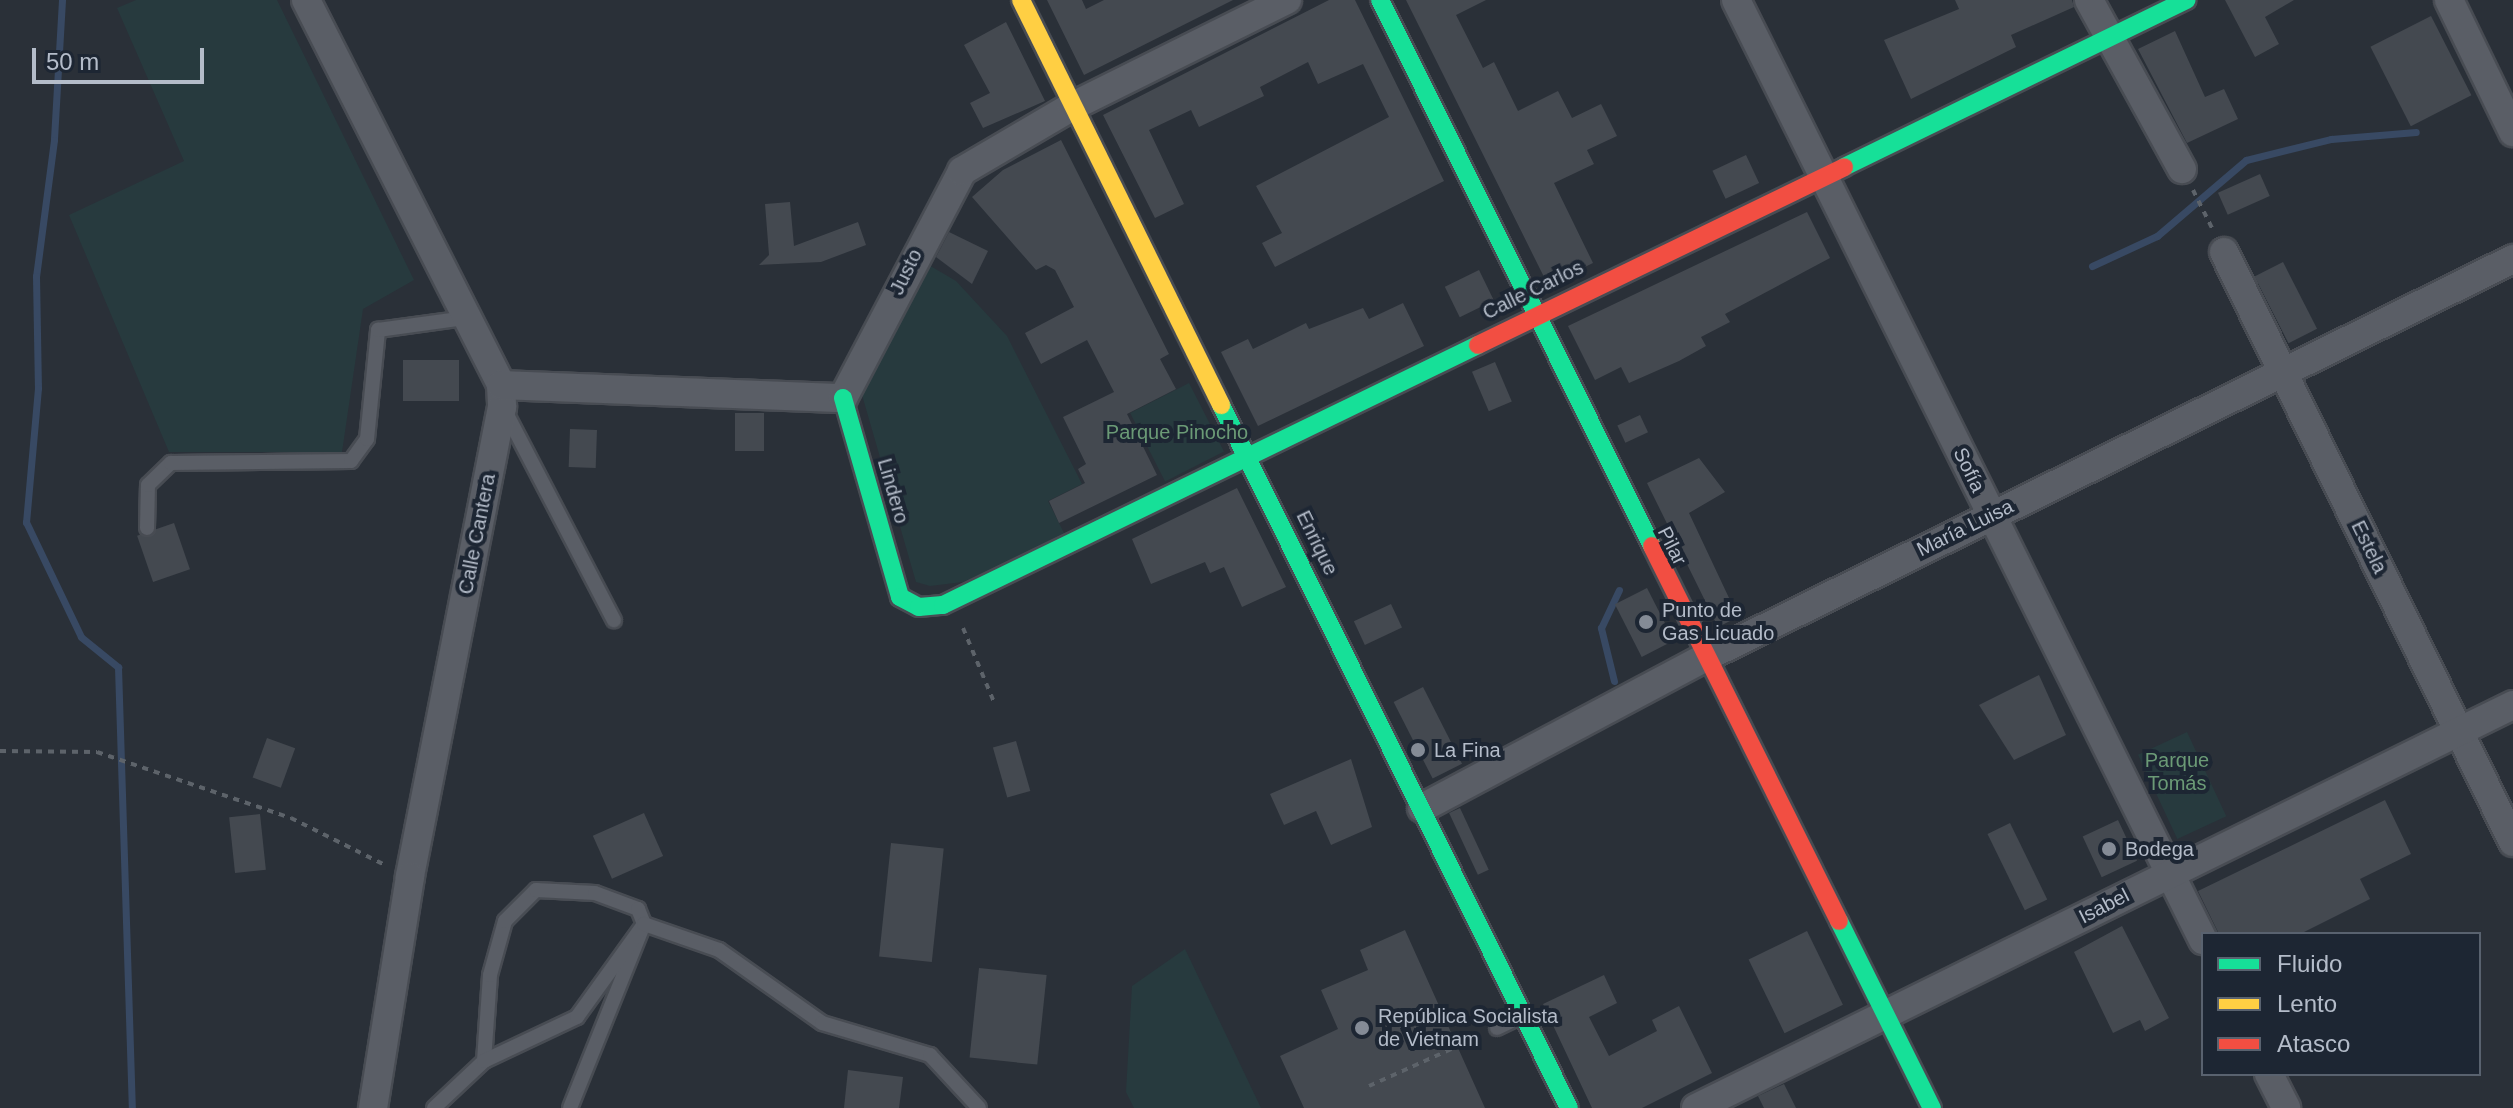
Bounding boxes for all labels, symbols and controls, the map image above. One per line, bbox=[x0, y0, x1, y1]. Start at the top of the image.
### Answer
scale bar bbox=[36, 32, 208, 82]
text: 50 m bbox=[46, 48, 99, 75]
street label: Justo bbox=[885, 245, 927, 299]
street label: Calle Carlos bbox=[1479, 255, 1587, 325]
park label: Parque Pinocho bbox=[1106, 420, 1248, 444]
street label: Sofía bbox=[1948, 444, 1990, 496]
street label: Lindero bbox=[872, 456, 914, 526]
street label: Calle Cantera bbox=[454, 472, 500, 596]
street label: María Luisa bbox=[1913, 494, 2017, 562]
street label: Enrique bbox=[1291, 507, 1343, 579]
street label: Estela bbox=[2346, 517, 2392, 577]
street label: Pilar bbox=[1652, 523, 1692, 569]
place label: Punto de Gas Licuado bbox=[1662, 598, 1774, 645]
marker: Punto de Gas Licuado bbox=[1637, 613, 1655, 631]
place label: La Fina bbox=[1434, 738, 1501, 762]
marker: La Fina bbox=[1409, 741, 1427, 759]
park label: Parque Tomás bbox=[2145, 749, 2209, 796]
place label: Bodega bbox=[2125, 837, 2194, 861]
marker: Bodega bbox=[2100, 840, 2118, 858]
street label: Isabel bbox=[2075, 883, 2133, 929]
legend bbox=[2201, 932, 2481, 1076]
text: Fluido bbox=[2277, 950, 2342, 977]
text: Lento bbox=[2277, 990, 2337, 1017]
place label: República Socialista de Vietnam bbox=[1378, 1004, 1558, 1051]
marker: República Socialista de Vietnam bbox=[1353, 1019, 1371, 1037]
text: Atasco bbox=[2277, 1030, 2350, 1057]

